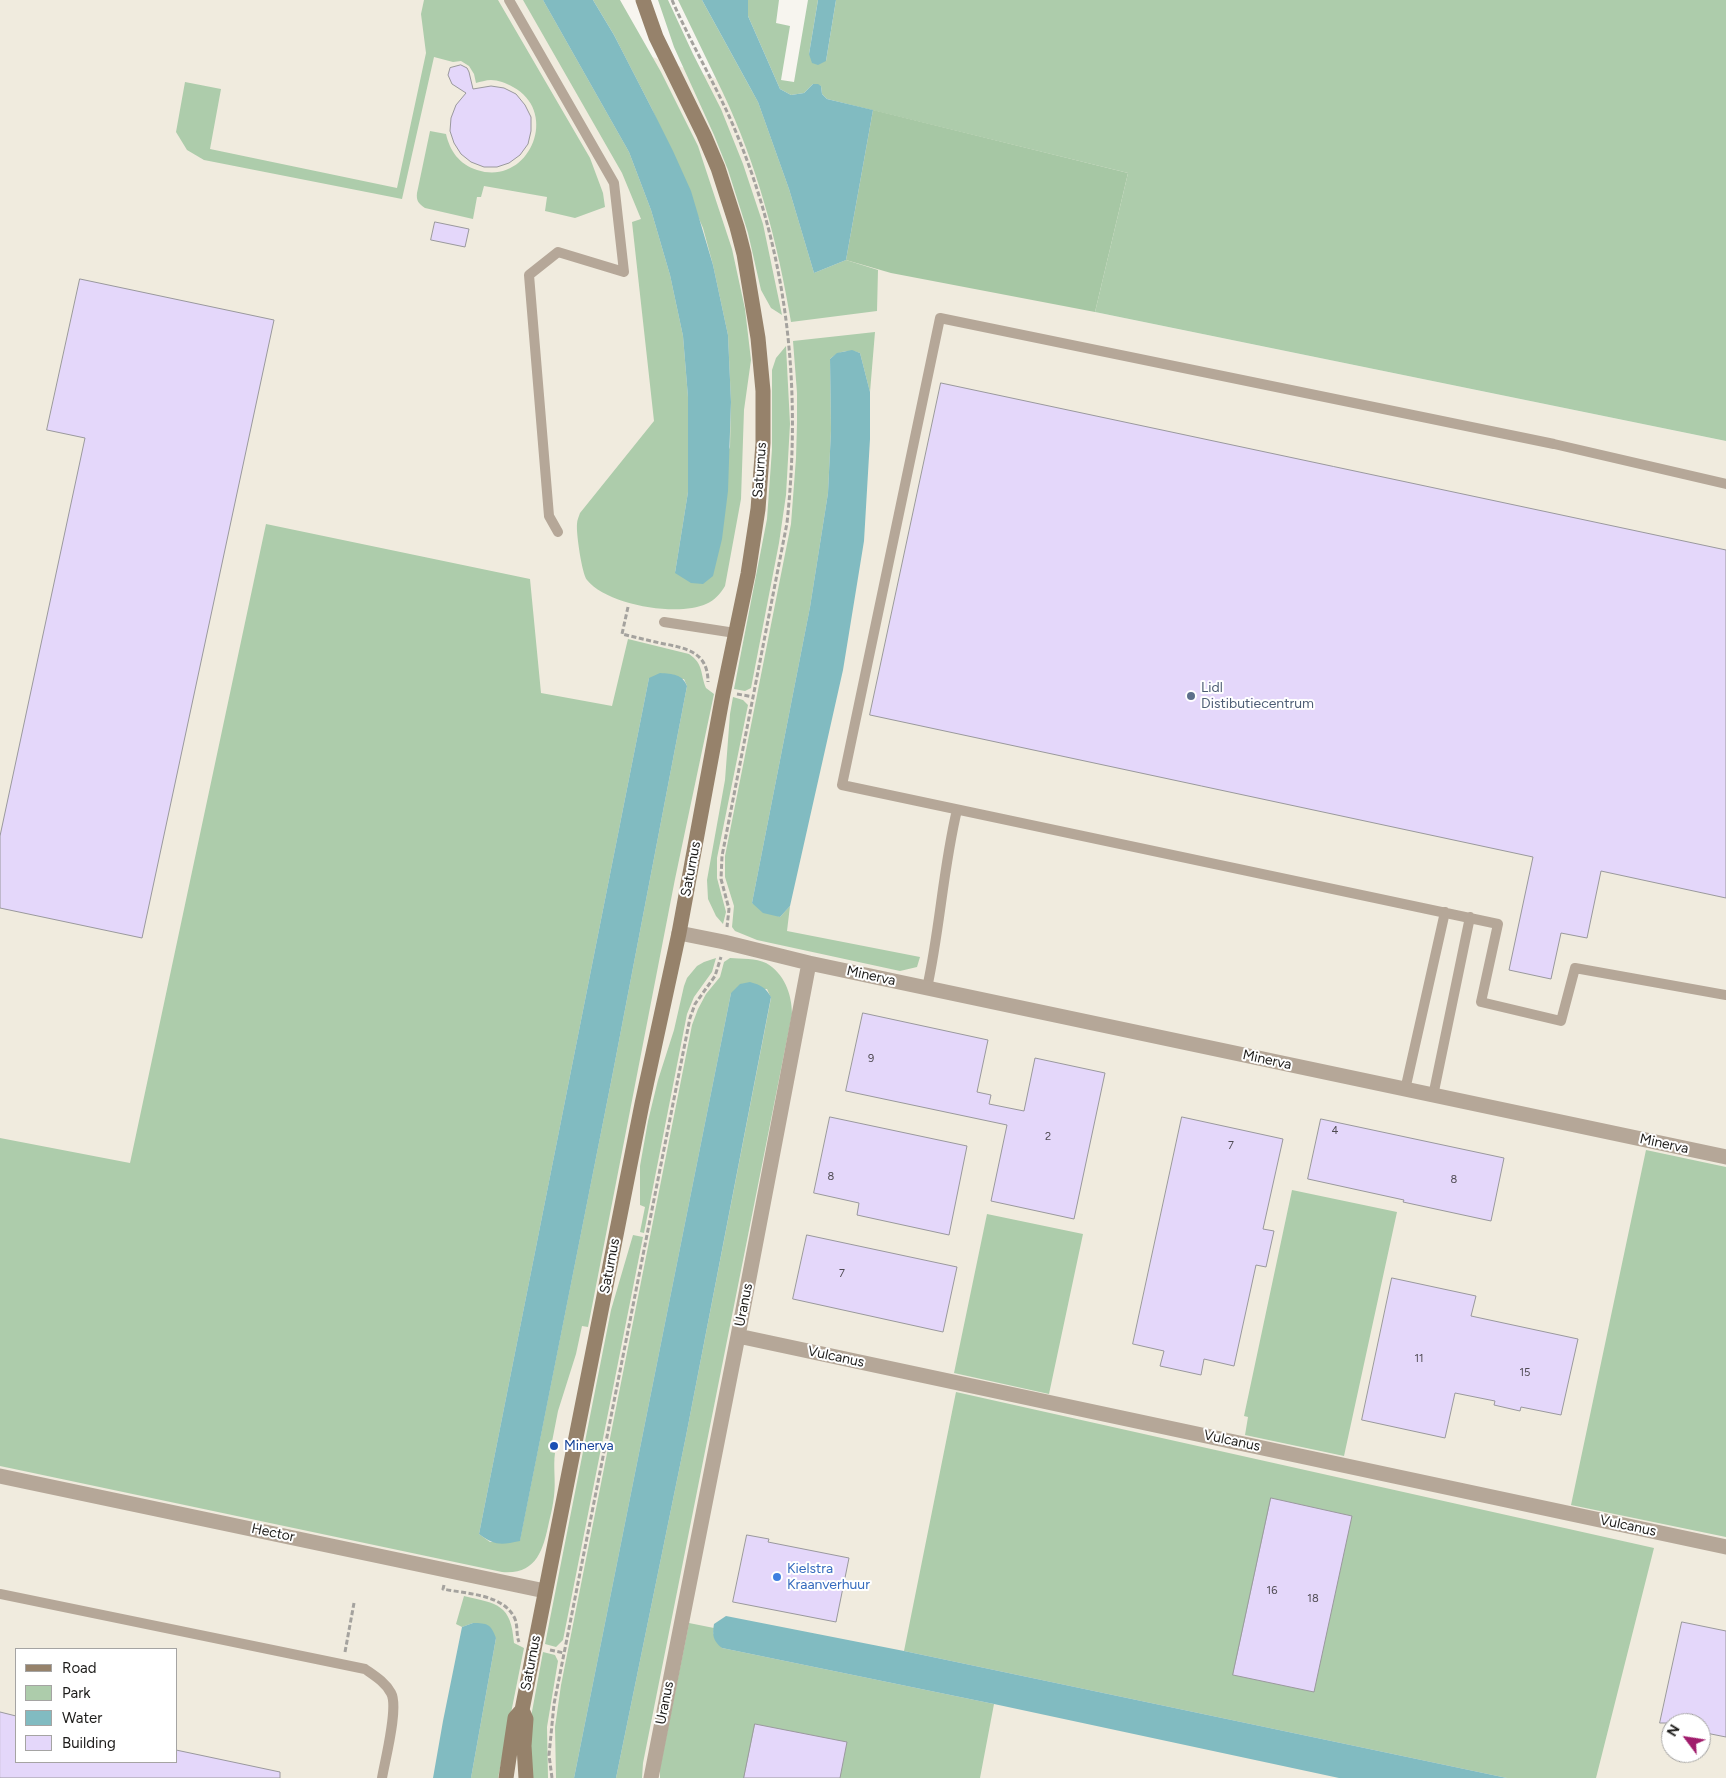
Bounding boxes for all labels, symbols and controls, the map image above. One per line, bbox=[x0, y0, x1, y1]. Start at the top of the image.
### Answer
street label: Saturnus bbox=[750, 442, 770, 498]
place label: Lidl Distibutiecentrum bbox=[1201, 680, 1314, 712]
marker: Lidl Distibutiecentrum bbox=[1185, 690, 1197, 702]
street label: Saturnus bbox=[677, 840, 705, 898]
street label: Minerva bbox=[845, 963, 897, 989]
street label: Minerva bbox=[1241, 1047, 1293, 1073]
house number: 9 bbox=[868, 1052, 874, 1066]
house number: 4 bbox=[1332, 1124, 1338, 1138]
house number: 2 bbox=[1045, 1130, 1051, 1144]
street label: Minerva bbox=[1638, 1131, 1690, 1157]
house number: 7 bbox=[1228, 1139, 1234, 1153]
house number: 8 bbox=[828, 1170, 834, 1184]
house number: 8 bbox=[1451, 1173, 1457, 1187]
street label: Saturnus bbox=[596, 1237, 624, 1295]
house number: 7 bbox=[839, 1267, 845, 1281]
street label: Uranus bbox=[732, 1282, 756, 1328]
street label: Vulcanus bbox=[806, 1343, 866, 1371]
house number: 11 bbox=[1414, 1352, 1424, 1366]
house number: 15 bbox=[1520, 1366, 1530, 1380]
street label: Vulcanus bbox=[1202, 1427, 1262, 1455]
place label: Minerva bbox=[564, 1438, 614, 1454]
marker: Minerva bbox=[548, 1440, 560, 1452]
street label: Vulcanus bbox=[1598, 1512, 1658, 1540]
street label: Hector bbox=[250, 1520, 296, 1546]
place label: Kielstra Kraanverhuur bbox=[787, 1561, 870, 1594]
marker: Kielstra Kraanverhuur bbox=[771, 1571, 783, 1583]
house number: 16 bbox=[1267, 1584, 1277, 1598]
house number: 18 bbox=[1307, 1592, 1319, 1606]
street label: Saturnus bbox=[517, 1634, 545, 1692]
legend bbox=[15, 1648, 178, 1763]
text: Road bbox=[62, 1659, 97, 1677]
street label: Uranus bbox=[653, 1680, 677, 1726]
text: Park bbox=[62, 1684, 91, 1702]
text: Water bbox=[62, 1709, 102, 1727]
north arrow bbox=[1661, 1713, 1711, 1763]
text: N bbox=[1663, 1722, 1684, 1740]
text: Building bbox=[62, 1734, 116, 1752]

